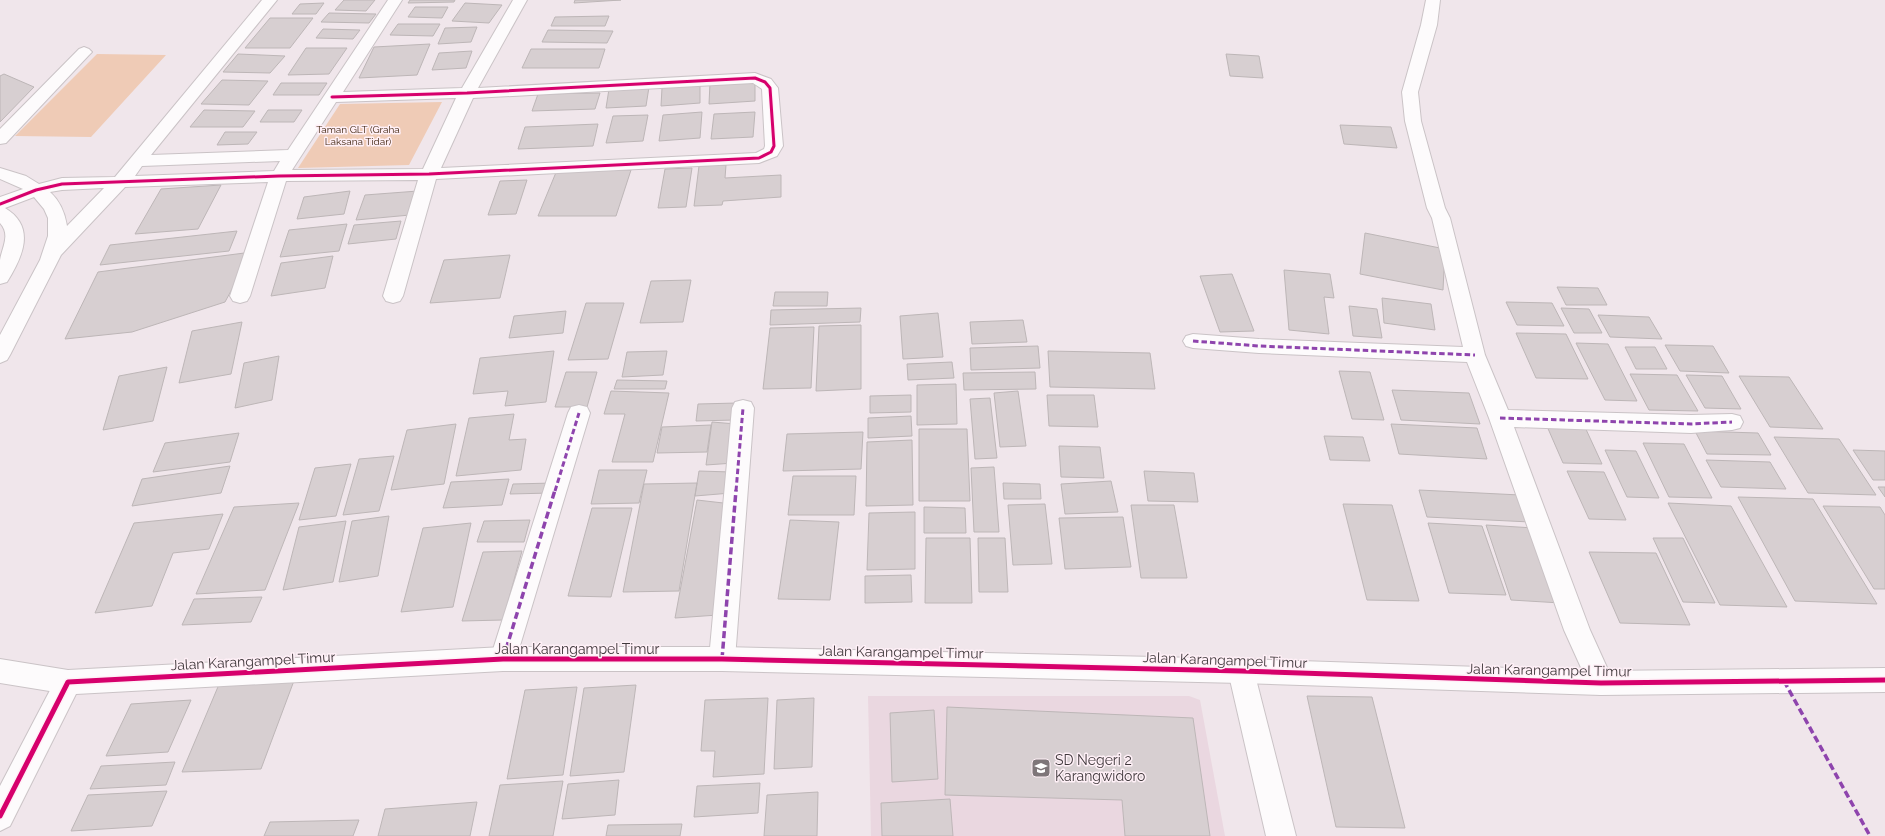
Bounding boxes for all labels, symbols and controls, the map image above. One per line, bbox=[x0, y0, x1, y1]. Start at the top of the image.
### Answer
park label: Taman GLT (Graha Laksana Tidar) bbox=[316, 124, 400, 147]
street label: Jalan Karangampel Timur bbox=[495, 641, 660, 657]
street label: Jalan Karangampel Timur bbox=[818, 643, 984, 661]
street label: Jalan Karangampel Timur bbox=[170, 649, 336, 673]
street label: Jalan Karangampel Timur bbox=[1142, 649, 1308, 671]
street label: Jalan Karangampel Timur bbox=[1466, 661, 1632, 679]
place label: SD Negeri 2 Karangwidoro bbox=[1055, 752, 1145, 784]
school or university icon: SD Negeri 2 Karangwidoro bbox=[1030, 757, 1052, 779]

